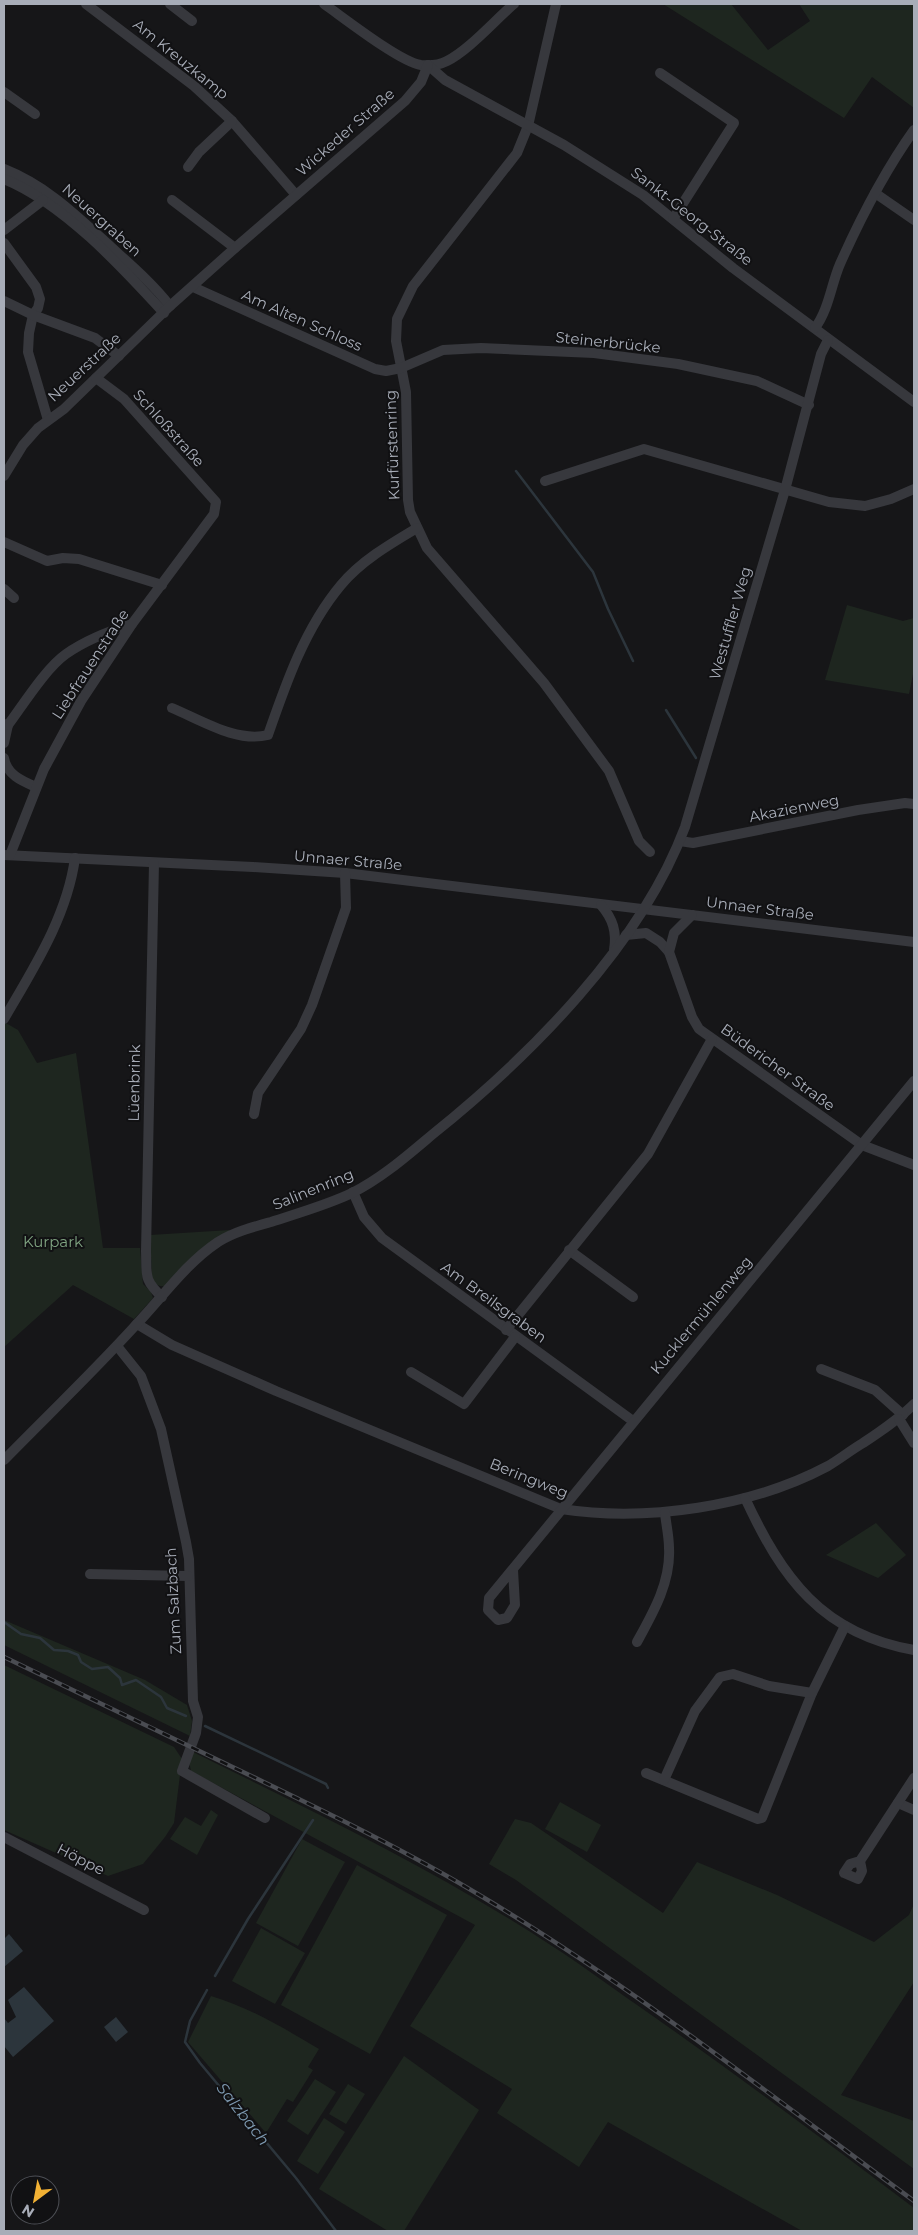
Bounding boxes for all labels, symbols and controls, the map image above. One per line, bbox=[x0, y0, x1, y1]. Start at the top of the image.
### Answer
street label: Am Kreuzkamp bbox=[129, 15, 233, 103]
street label: Wickeder Straße bbox=[292, 84, 398, 180]
street label: Sankt-Georg-Straße bbox=[627, 163, 757, 269]
street label: Neuergraben bbox=[58, 179, 146, 261]
street label: Am Alten Schloss bbox=[239, 285, 365, 355]
street label: Steinerbrücke bbox=[555, 327, 661, 357]
street label: Neuerstraße bbox=[43, 328, 125, 406]
street label: Schloßstraße bbox=[129, 385, 209, 471]
street label: Kurfürstenring bbox=[381, 390, 403, 500]
street label: Westuffler Weg bbox=[705, 564, 755, 682]
street label: Liebfrauenstraße bbox=[47, 605, 133, 723]
street label: Akazienweg bbox=[747, 790, 841, 826]
street label: Unnaer Straße bbox=[293, 846, 403, 874]
street label: Unnaer Straße bbox=[705, 892, 815, 924]
street label: Büdericher Straße bbox=[717, 1019, 839, 1115]
street label: Lüenbrink bbox=[124, 1044, 144, 1122]
street label: Salinenring bbox=[270, 1164, 356, 1214]
park label: Kurpark bbox=[23, 1232, 83, 1251]
street label: Kucklermühlenweg bbox=[646, 1252, 756, 1378]
street label: Am Breilsgraben bbox=[437, 1257, 551, 1347]
street label: Beringweg bbox=[487, 1454, 571, 1502]
street label: Zum Salzbach bbox=[161, 1547, 185, 1655]
street label: Höppe bbox=[54, 1839, 108, 1879]
water label: Salzbach bbox=[213, 2079, 273, 2149]
north arrow bbox=[10, 2175, 60, 2225]
text: N bbox=[19, 2200, 38, 2222]

